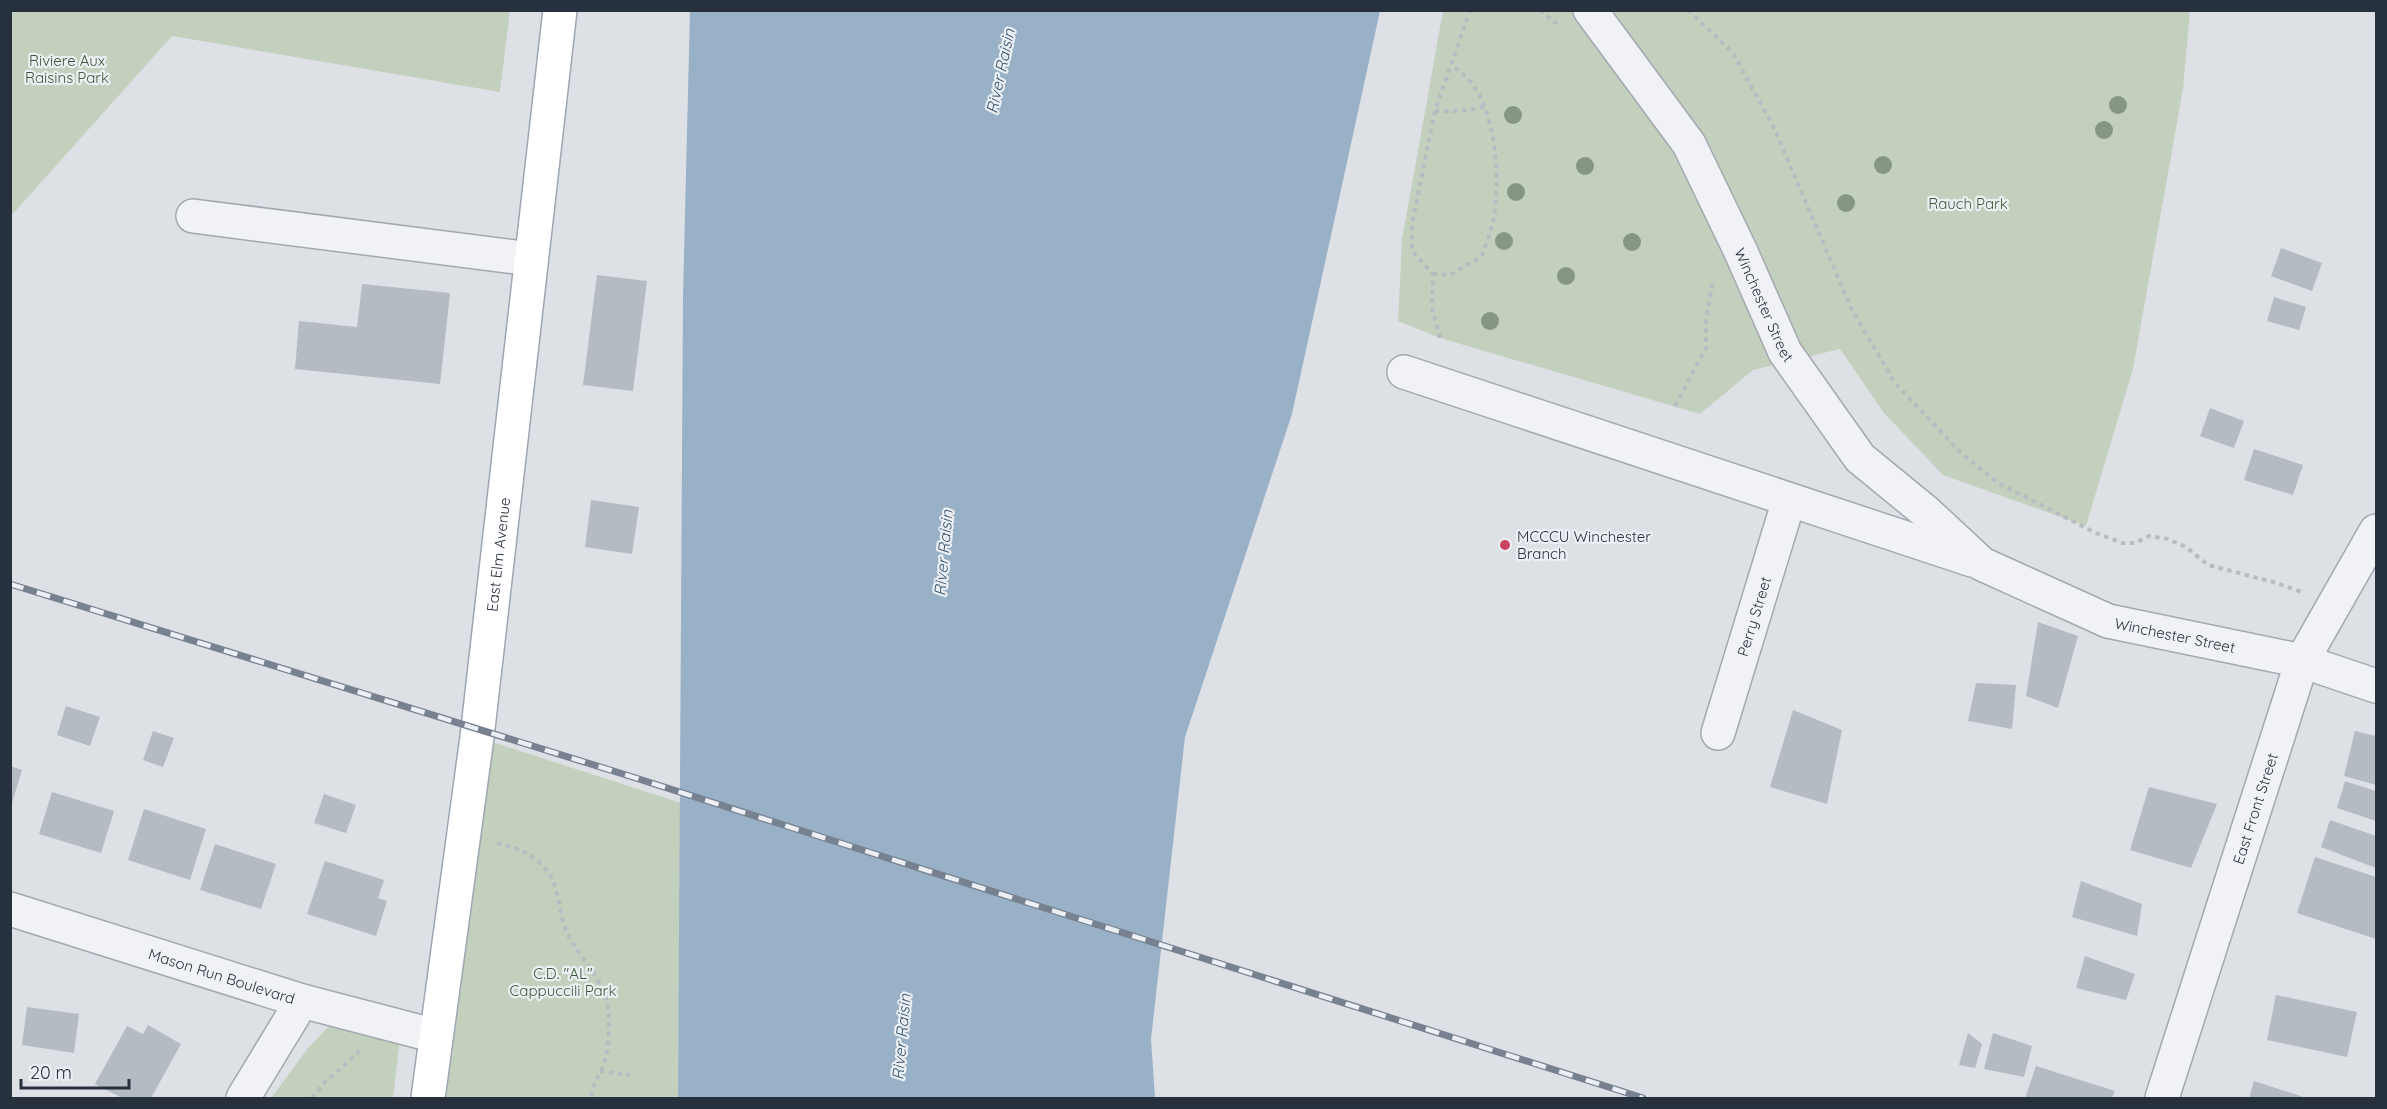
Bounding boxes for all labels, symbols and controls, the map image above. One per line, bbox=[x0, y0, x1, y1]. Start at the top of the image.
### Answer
water label: River Raisin bbox=[981, 26, 1019, 115]
park label: Riviere Aux Raisins Park bbox=[25, 51, 109, 87]
park label: Rauch Park bbox=[1928, 194, 2008, 213]
street label: Winchester Street bbox=[1731, 245, 1798, 365]
street label: East Elm Avenue bbox=[482, 496, 514, 613]
water label: River Raisin bbox=[929, 508, 957, 597]
place label: MCCCU Winchester Branch bbox=[1517, 527, 1651, 563]
marker: MCCCU Winchester Branch bbox=[1498, 538, 1512, 552]
street label: Perry Street bbox=[1732, 574, 1775, 659]
street label: Winchester Street bbox=[2113, 613, 2237, 657]
street label: East Front Street bbox=[2228, 751, 2281, 866]
street label: Mason Run Boulevard bbox=[146, 944, 297, 1008]
park label: C.D. "AL" Cappuccili Park bbox=[510, 964, 616, 1000]
water label: River Raisin bbox=[887, 992, 915, 1081]
scale bar bbox=[21, 1052, 129, 1090]
text: 20 m bbox=[30, 1061, 72, 1084]

